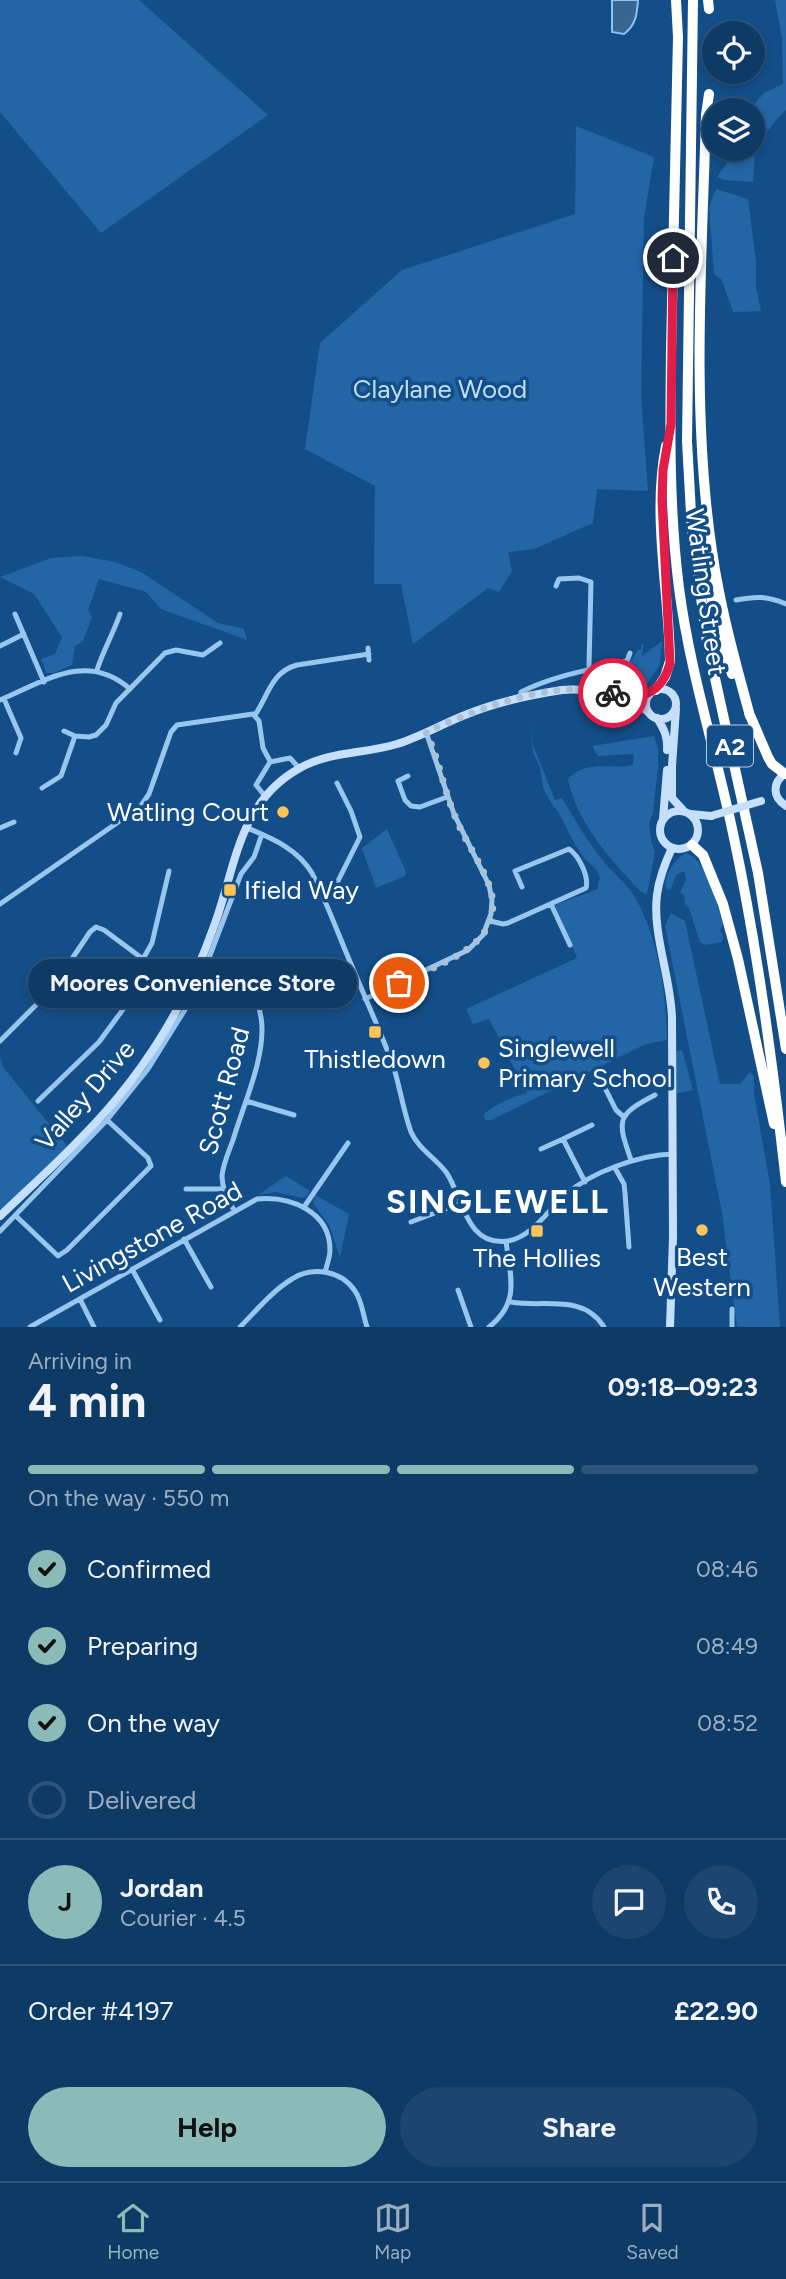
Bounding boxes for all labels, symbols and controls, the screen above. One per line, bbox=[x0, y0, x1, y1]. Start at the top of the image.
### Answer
map controls bbox=[702, 21, 765, 161]
button: locate bbox=[702, 21, 765, 84]
button: layers bbox=[702, 98, 765, 161]
pin bbox=[643, 228, 703, 288]
icon: home bbox=[654, 239, 692, 277]
park label: Claylane Wood bbox=[353, 373, 527, 405]
street label: Watling Street bbox=[678, 507, 734, 677]
courier bbox=[578, 658, 648, 728]
icon: bike bbox=[594, 674, 632, 712]
road number: A2 bbox=[707, 726, 753, 766]
place label: Watling Court bbox=[107, 796, 269, 828]
marker: Watling Court bbox=[275, 804, 291, 820]
place label: Ifield Way bbox=[244, 874, 359, 906]
marker: Ifield Way bbox=[222, 882, 238, 898]
pin bbox=[369, 953, 429, 1013]
callout: Moores Convenience Store bbox=[28, 958, 357, 1007]
icon: bag bbox=[380, 964, 418, 1002]
text: Moores Convenience Store bbox=[50, 969, 335, 997]
street label: Scott Road bbox=[192, 1024, 256, 1158]
marker: Thistledown bbox=[367, 1024, 383, 1040]
place label: Singlewell Primary School bbox=[498, 1032, 672, 1094]
street label: Valley Drive bbox=[28, 1033, 142, 1157]
place label: Thistledown bbox=[304, 1043, 446, 1075]
marker: Singlewell Primary School bbox=[476, 1055, 492, 1071]
street label: Livingstone Road bbox=[56, 1174, 248, 1300]
district label: SINGLEWELL bbox=[386, 1182, 610, 1221]
marker: Best Western bbox=[694, 1222, 710, 1238]
marker: The Hollies bbox=[529, 1223, 545, 1239]
place label: Best Western bbox=[653, 1241, 751, 1303]
place label: The Hollies bbox=[473, 1242, 601, 1274]
text: Arriving in bbox=[28, 1347, 132, 1375]
text: 09:18–09:23 bbox=[608, 1371, 758, 1403]
text: 4 min bbox=[28, 1373, 146, 1429]
text: On the way · 550 m bbox=[28, 1484, 229, 1512]
icon: check bbox=[28, 1550, 66, 1588]
text: Confirmed bbox=[87, 1553, 211, 1585]
text: 08:46 bbox=[696, 1555, 758, 1583]
icon: check bbox=[28, 1627, 66, 1665]
text: Preparing bbox=[87, 1630, 198, 1662]
text: 08:49 bbox=[696, 1632, 758, 1660]
icon: check bbox=[28, 1704, 66, 1742]
text: On the way bbox=[87, 1707, 220, 1739]
text: 08:52 bbox=[697, 1709, 758, 1737]
text: Delivered bbox=[87, 1784, 196, 1816]
button: chat bbox=[592, 1865, 666, 1939]
button: phone bbox=[684, 1865, 758, 1939]
text: Jordan bbox=[120, 1872, 203, 1904]
text: J bbox=[58, 1886, 72, 1918]
text: Courier · 4.5 bbox=[120, 1904, 246, 1932]
text: Order #4197 bbox=[28, 1995, 174, 2027]
text: £22.90 bbox=[674, 1995, 758, 2027]
button: Help bbox=[28, 2087, 386, 2167]
button: Share bbox=[400, 2087, 758, 2167]
tab: Home bbox=[107, 2199, 159, 2264]
tab: Map bbox=[374, 2199, 412, 2264]
tab: Saved bbox=[626, 2199, 679, 2264]

